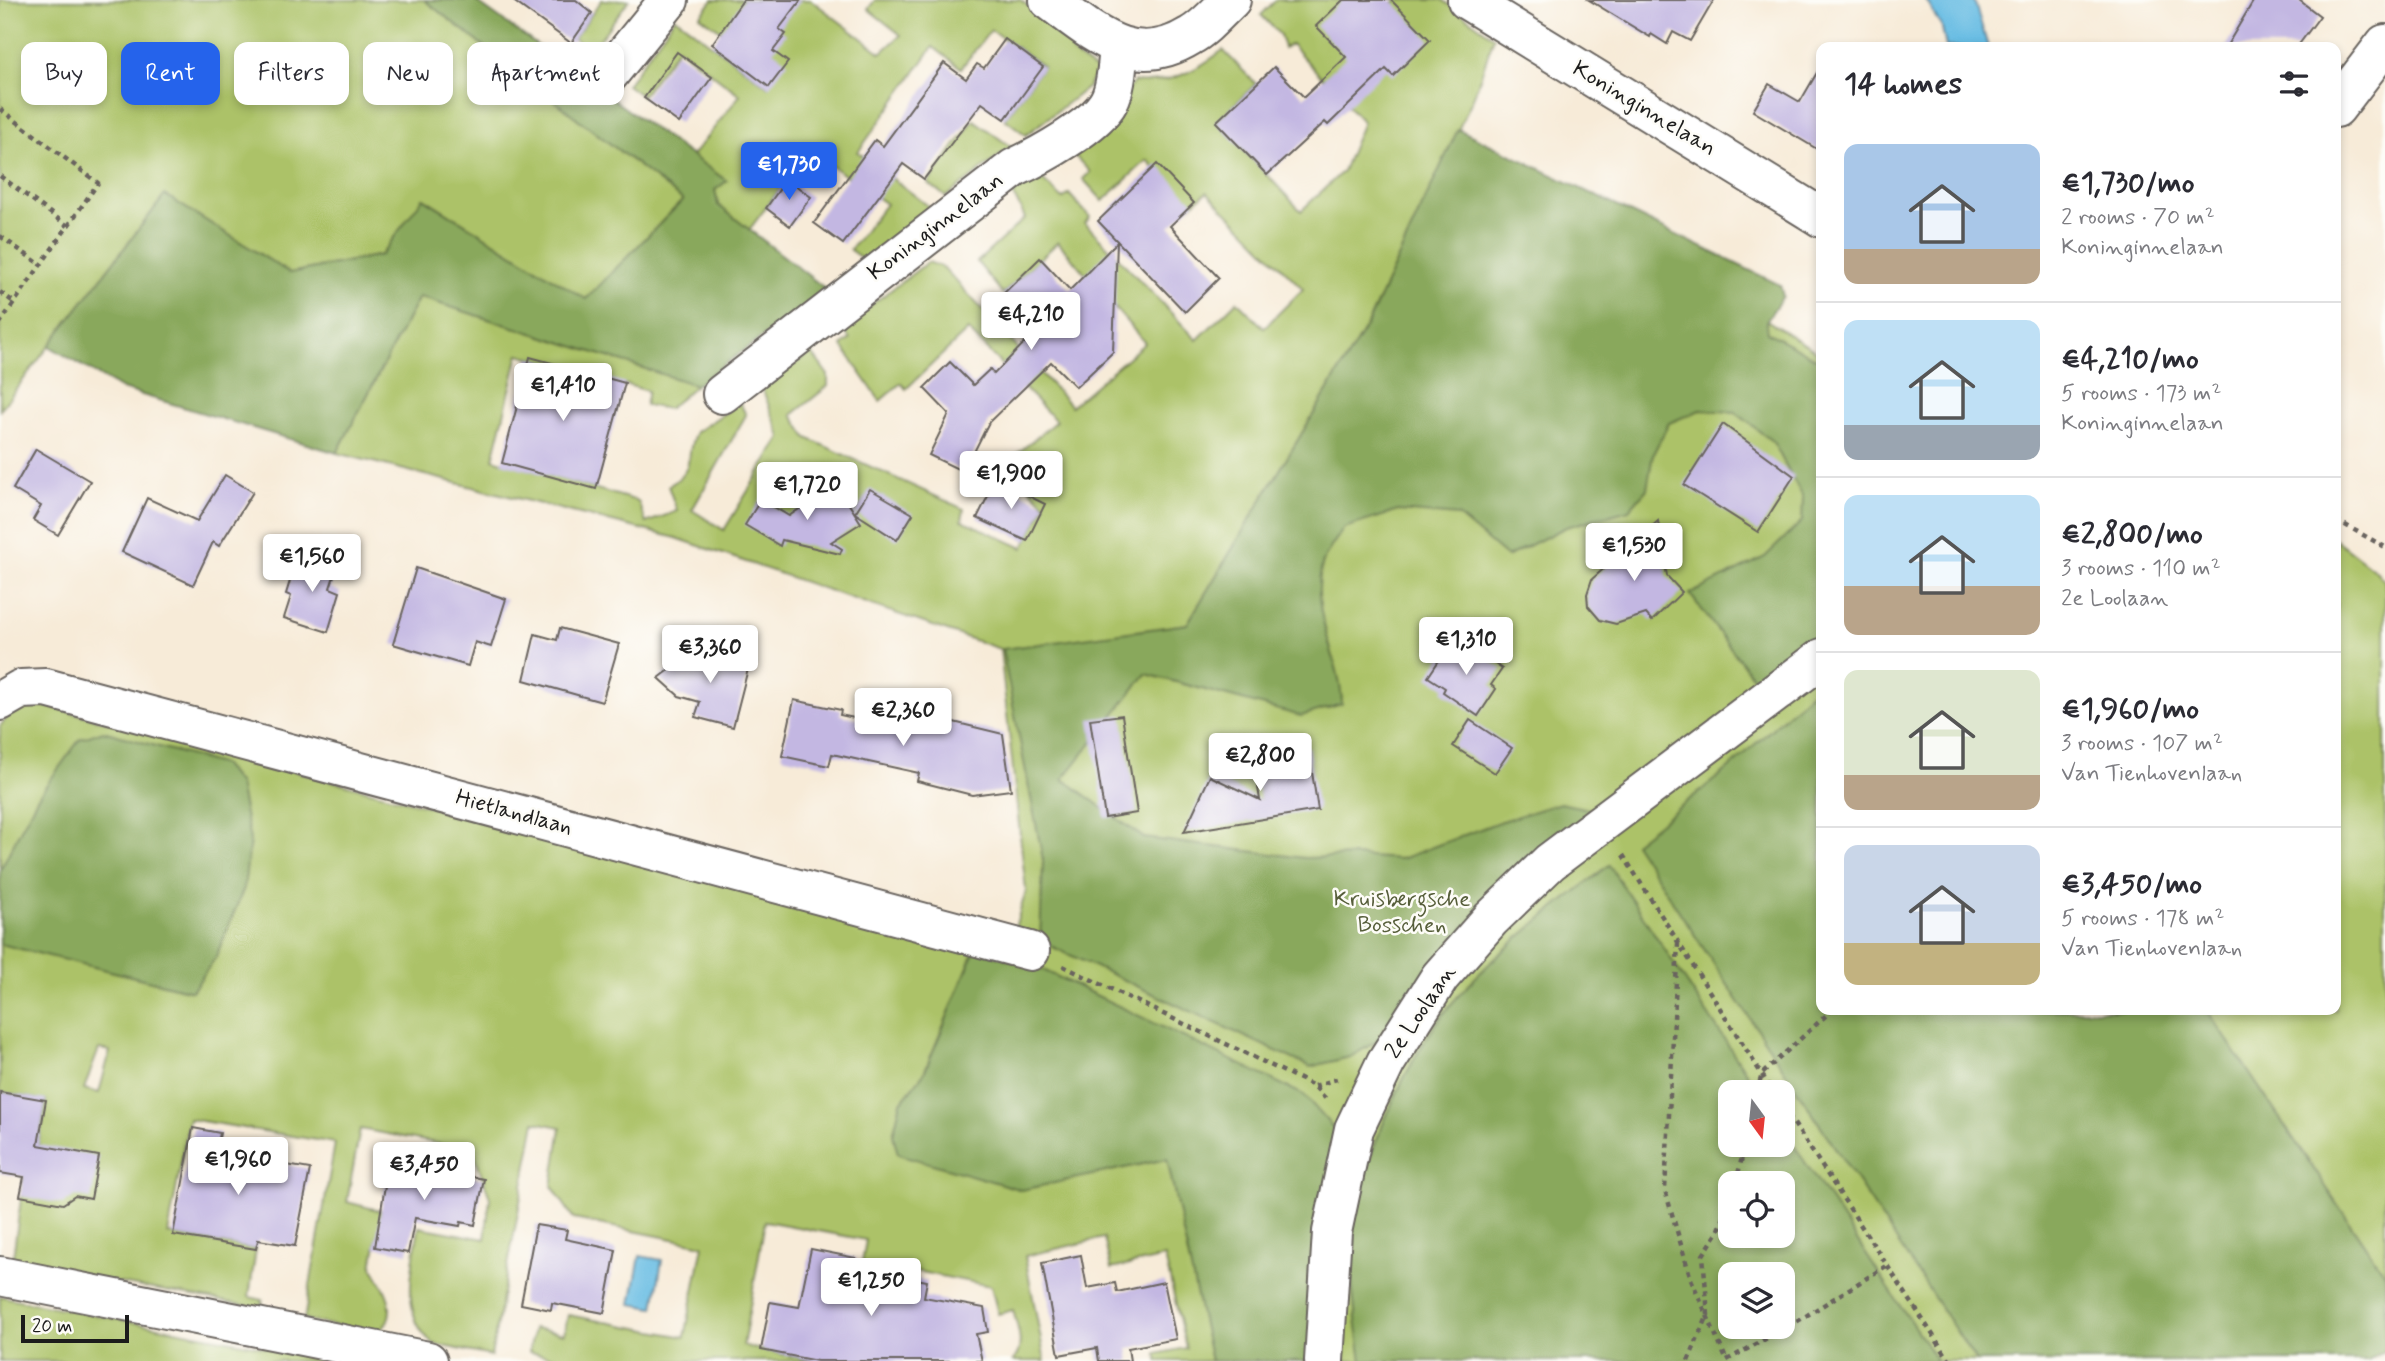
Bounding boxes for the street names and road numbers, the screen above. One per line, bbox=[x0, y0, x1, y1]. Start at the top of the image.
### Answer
street label: Koninginnelaan bbox=[1566, 54, 1722, 164]
street label: Koninginnelaan bbox=[862, 166, 1010, 288]
street label: Hietlandlaan bbox=[452, 783, 576, 843]
street label: 2e Loolaan bbox=[1379, 959, 1463, 1065]

